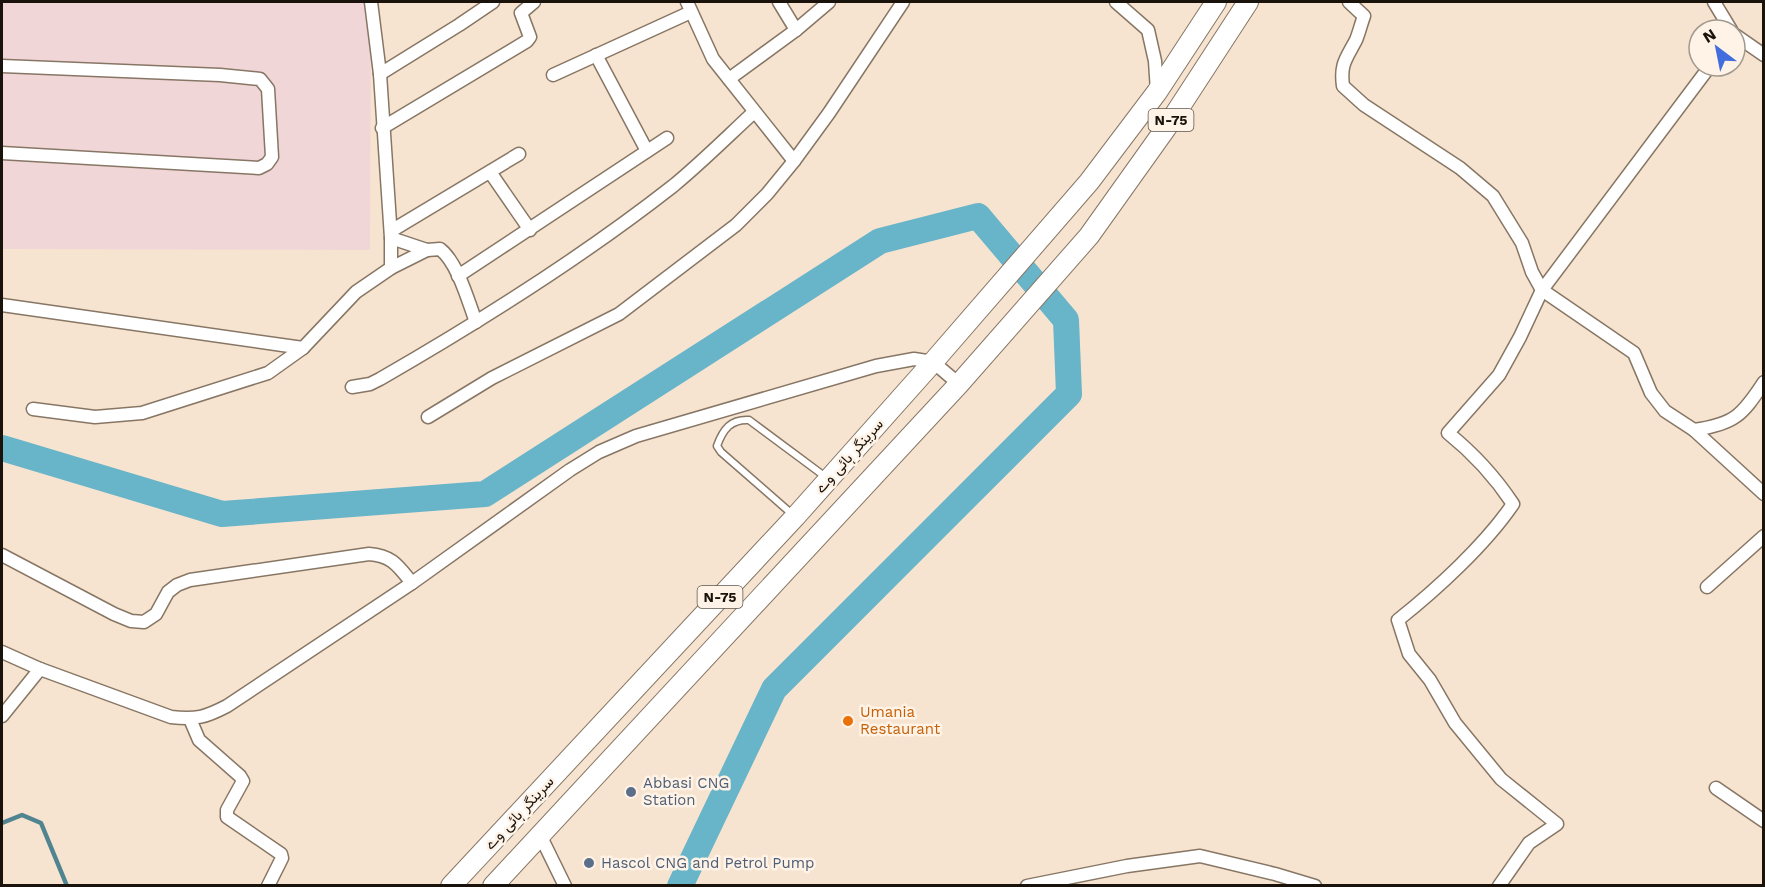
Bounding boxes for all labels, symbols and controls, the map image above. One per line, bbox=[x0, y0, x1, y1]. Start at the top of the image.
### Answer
north arrow bbox=[1687, 18, 1747, 78]
text: N bbox=[1699, 25, 1719, 47]
road number: N-75 bbox=[1148, 109, 1194, 131]
street label: سرینگر ہائی وے bbox=[811, 415, 888, 497]
road number: N-75 bbox=[698, 586, 742, 608]
place label: Umania Restaurant bbox=[860, 703, 941, 738]
marker: Umania Restaurant bbox=[841, 714, 855, 728]
street label: سرینگر ہائی وے bbox=[481, 773, 558, 854]
place label: Abbasi CNG Station bbox=[643, 774, 729, 809]
marker: Abbasi CNG Station bbox=[624, 785, 638, 799]
place label: Hascol CNG and Petrol Pump bbox=[601, 854, 814, 872]
marker: Hascol CNG and Petrol Pump bbox=[582, 856, 596, 870]

